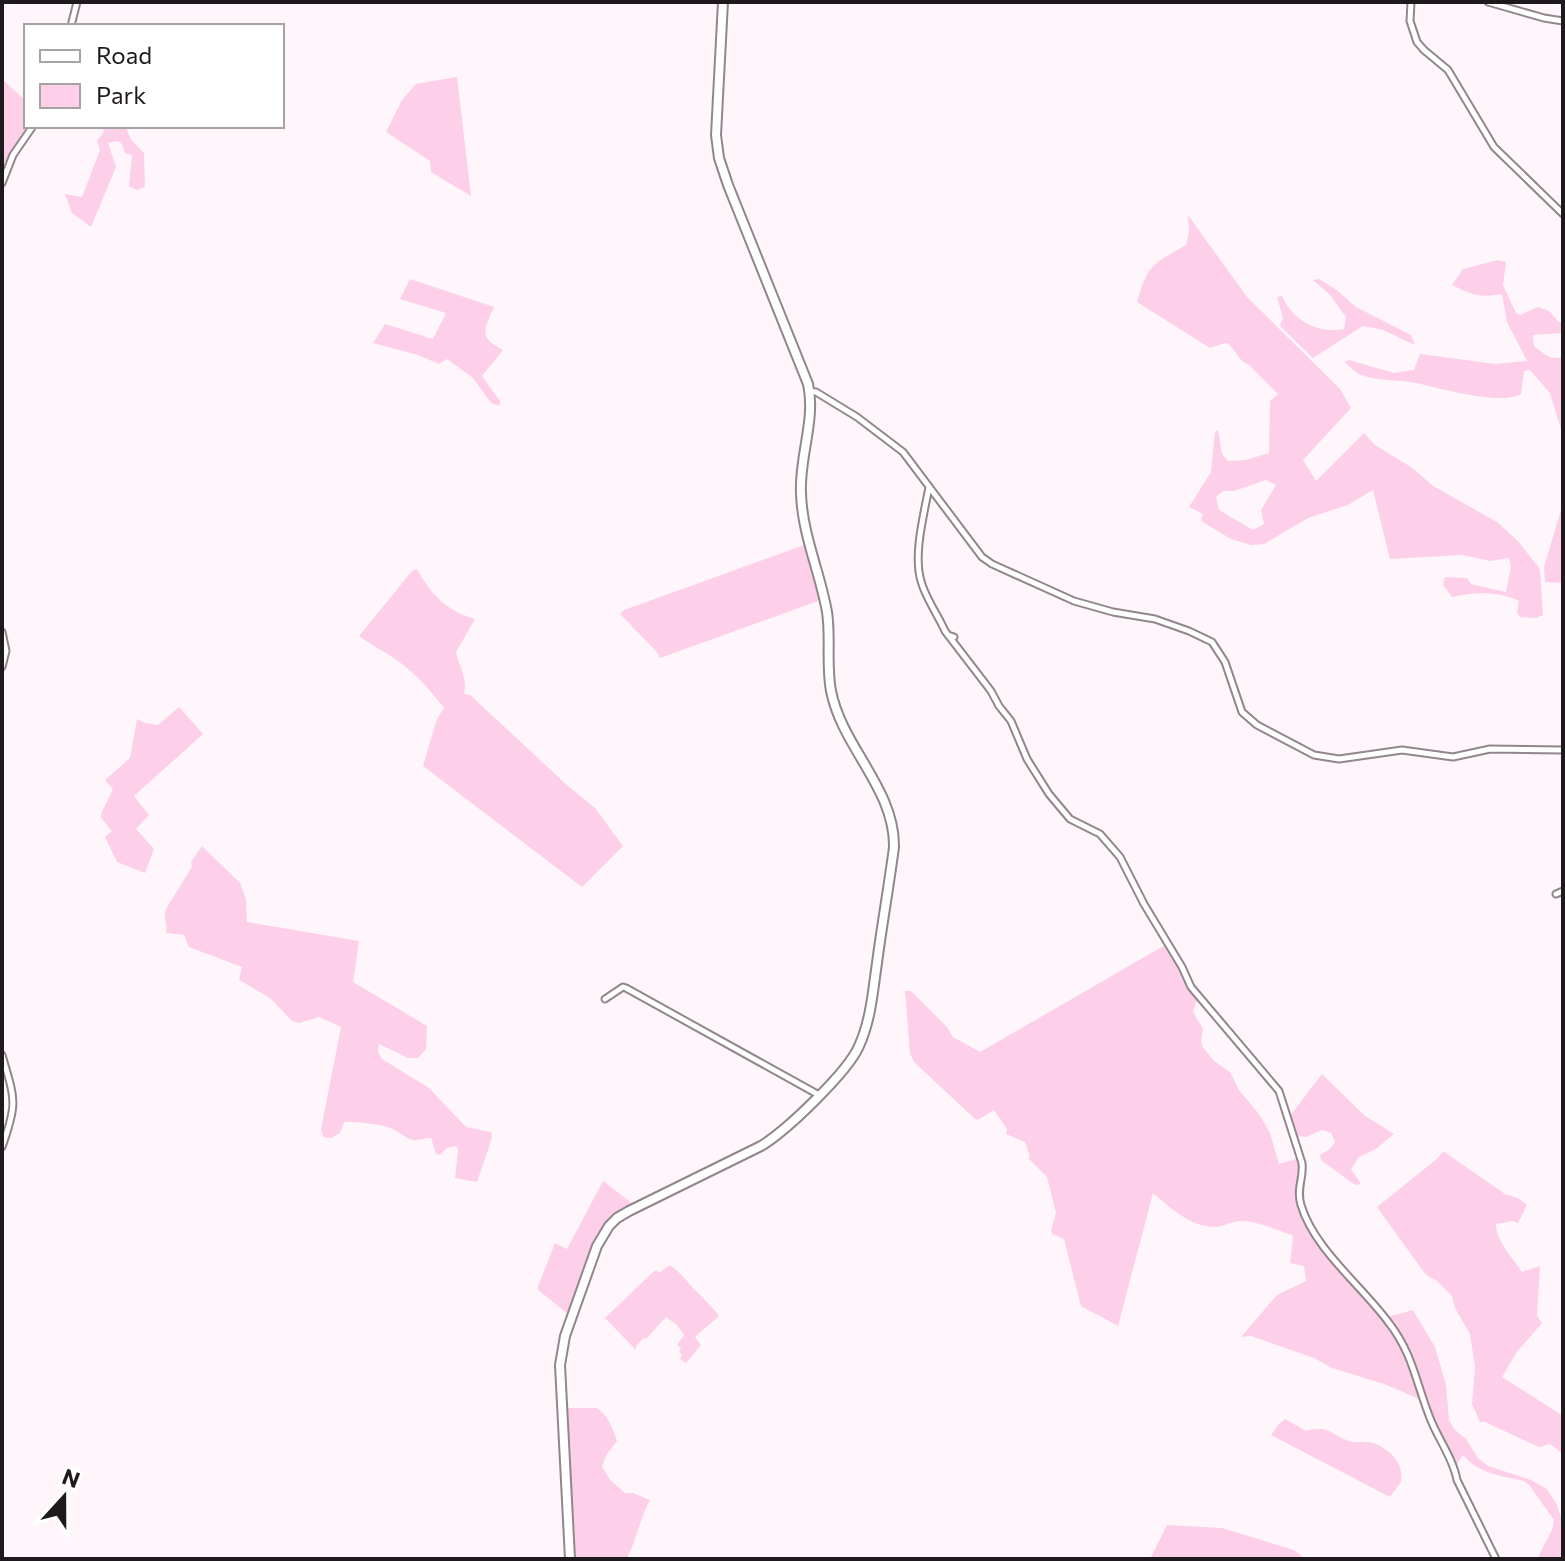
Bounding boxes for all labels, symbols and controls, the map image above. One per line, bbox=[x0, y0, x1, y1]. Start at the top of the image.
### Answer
legend bbox=[24, 24, 284, 128]
text: Road bbox=[96, 40, 152, 69]
text: Park bbox=[96, 80, 146, 109]
north arrow bbox=[24, 1457, 104, 1537]
text: N bbox=[59, 1462, 84, 1493]

